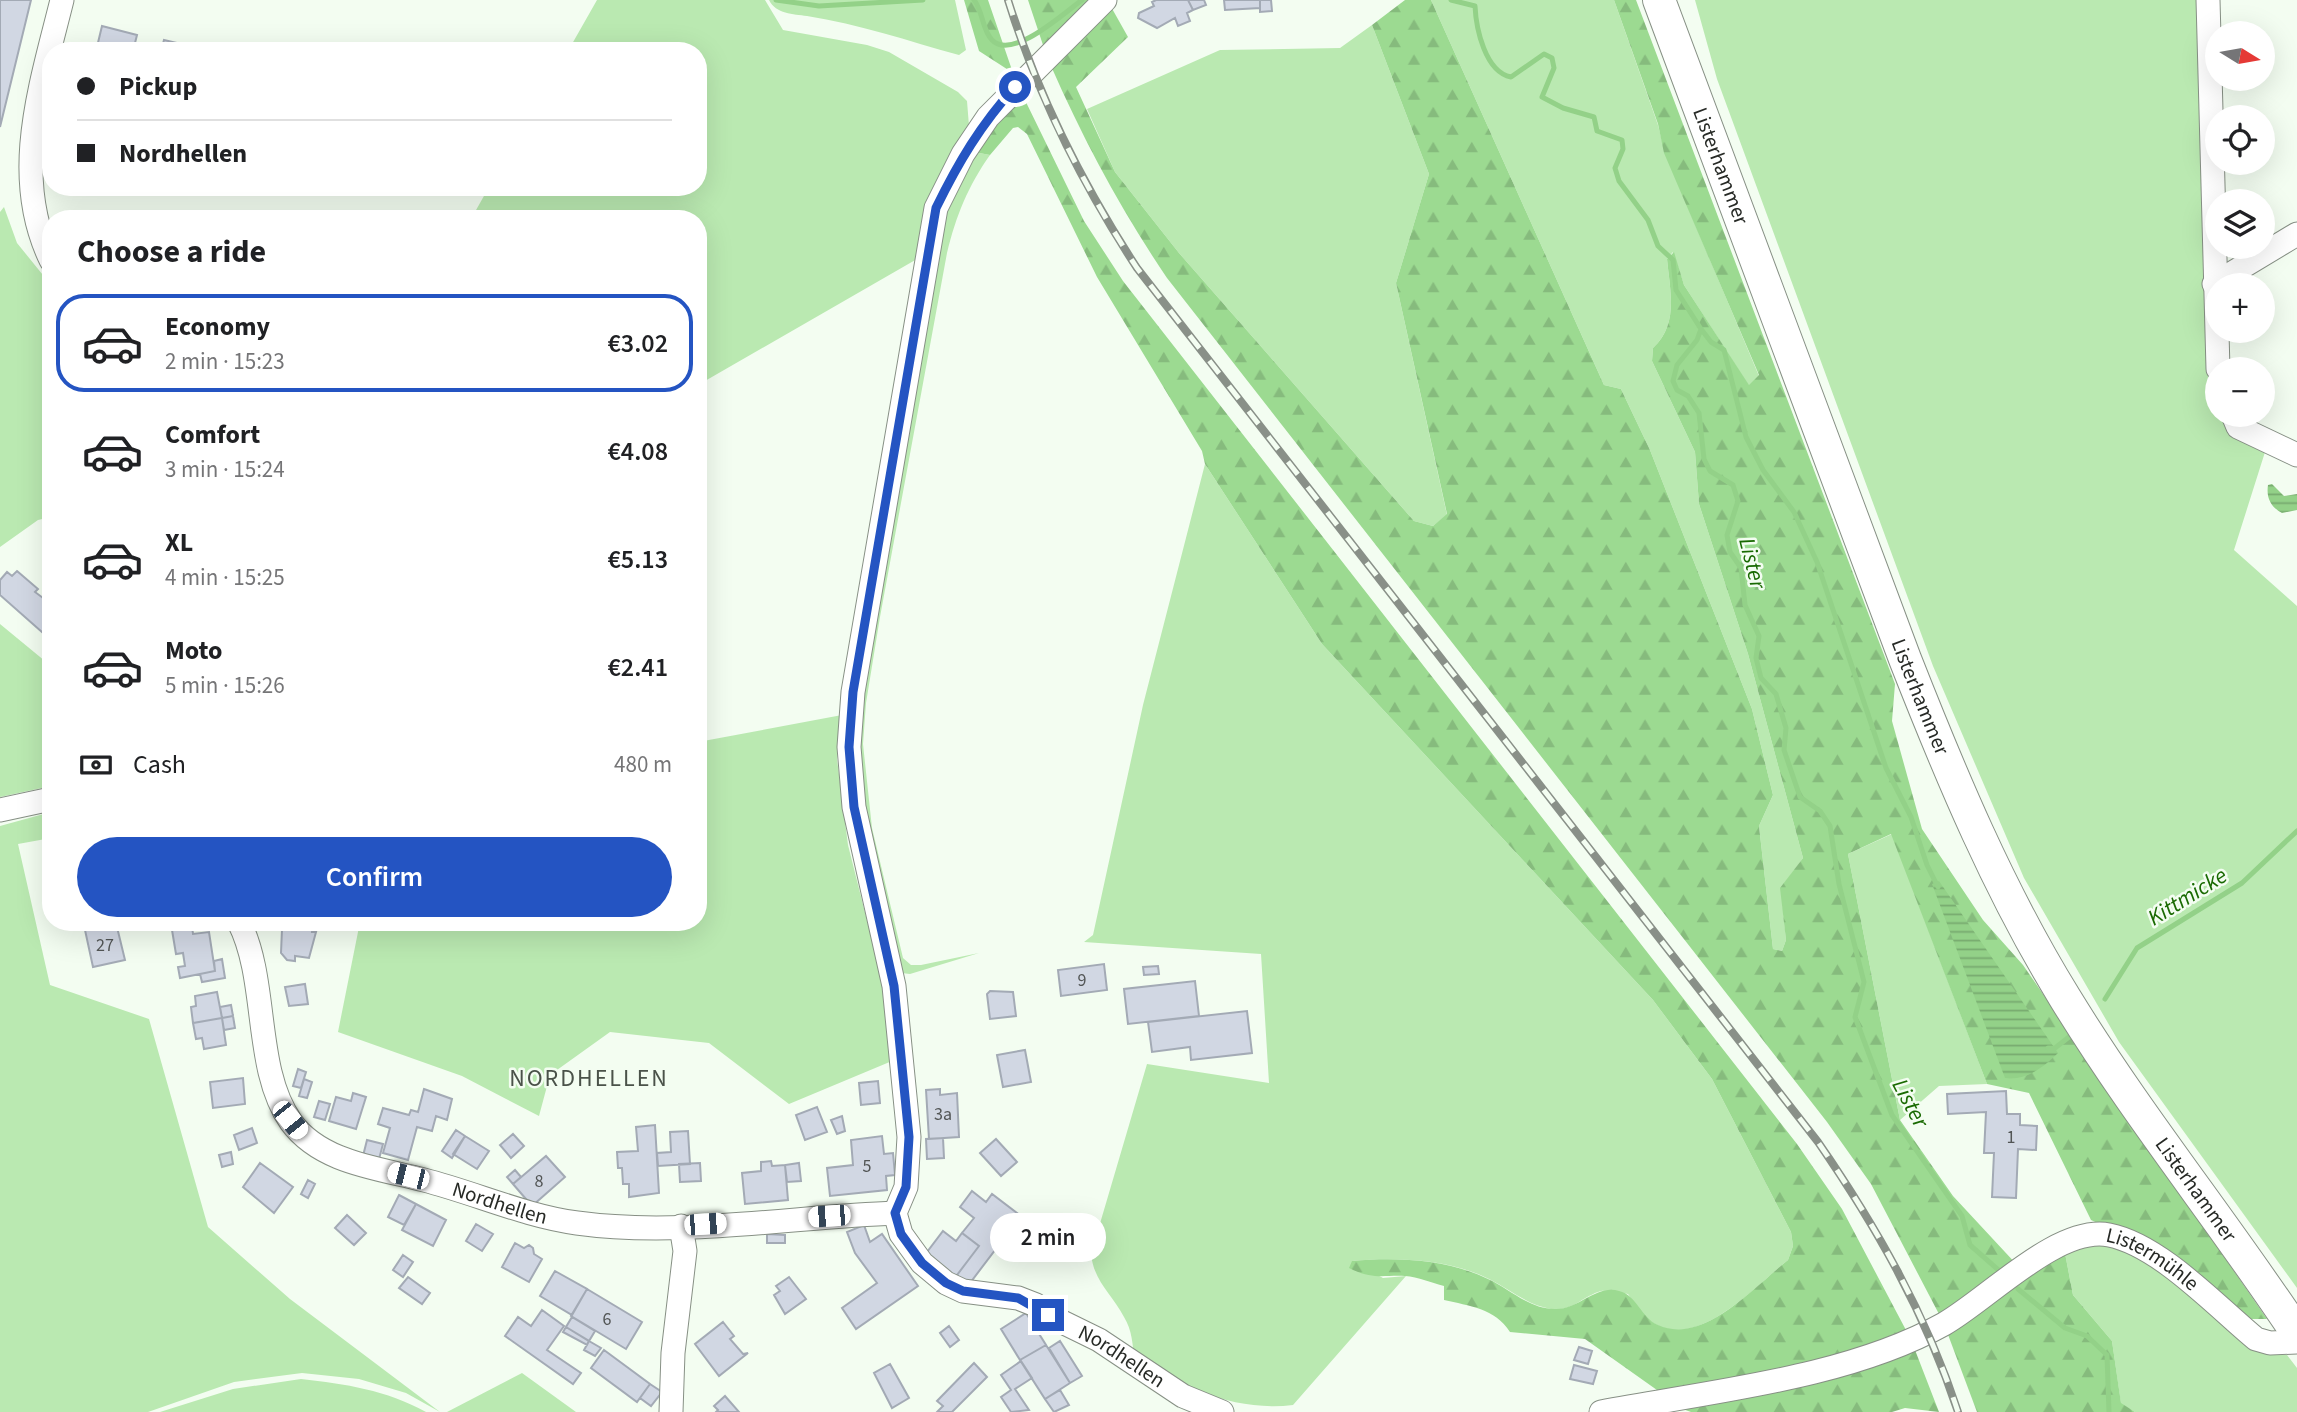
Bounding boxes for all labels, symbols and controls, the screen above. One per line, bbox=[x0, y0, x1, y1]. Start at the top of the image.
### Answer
north arrow bbox=[2205, 21, 2275, 91]
map controls bbox=[2205, 21, 2275, 427]
text: Pickup bbox=[119, 68, 197, 105]
route start bbox=[999, 71, 1031, 103]
street label: Listerhammer bbox=[1685, 103, 1757, 229]
button: locate bbox=[2205, 105, 2275, 175]
text: Nordhellen bbox=[119, 135, 247, 172]
button: layers bbox=[2205, 189, 2275, 259]
text: Choose a ride bbox=[77, 229, 266, 275]
button: + bbox=[2205, 273, 2275, 343]
text: Economy bbox=[165, 308, 270, 345]
icon: car bbox=[81, 312, 144, 375]
text: €3.02 bbox=[607, 325, 668, 362]
text: 2 min · 15:23 bbox=[165, 345, 285, 378]
button: − bbox=[2205, 357, 2275, 427]
text: Comfort bbox=[165, 416, 260, 453]
icon: car bbox=[81, 420, 144, 483]
text: €4.08 bbox=[607, 433, 668, 470]
text: 3 min · 15:24 bbox=[165, 453, 285, 486]
text: XL bbox=[165, 524, 193, 561]
icon: car bbox=[81, 528, 144, 591]
water label: Lister bbox=[1730, 534, 1775, 593]
text: €5.13 bbox=[607, 541, 668, 578]
text: 4 min · 15:25 bbox=[165, 561, 285, 594]
text: Moto bbox=[165, 632, 222, 669]
street label: Listerhammer bbox=[1884, 634, 1957, 760]
icon: car bbox=[81, 636, 144, 699]
text: €2.41 bbox=[607, 649, 668, 686]
text: 5 min · 15:26 bbox=[165, 669, 285, 702]
icon: cash bbox=[77, 746, 115, 784]
text: Cash bbox=[133, 746, 186, 783]
text: 480 m bbox=[614, 748, 672, 781]
button: Confirm bbox=[77, 837, 672, 917]
water label: Kittmicke bbox=[2141, 859, 2234, 934]
house number: 27 bbox=[96, 933, 114, 958]
house number: 9 bbox=[1078, 968, 1087, 993]
district label: NORDHELLEN bbox=[509, 1061, 669, 1096]
water label: Lister bbox=[1884, 1073, 1938, 1135]
car bbox=[269, 1097, 312, 1143]
house number: 3a bbox=[934, 1102, 952, 1127]
house number: 1 bbox=[2007, 1125, 2015, 1150]
street label: Listerhammer bbox=[2148, 1131, 2245, 1249]
house number: 5 bbox=[863, 1154, 872, 1179]
car bbox=[386, 1161, 431, 1191]
house number: 8 bbox=[535, 1169, 544, 1194]
street label: Nordhellen bbox=[448, 1174, 551, 1232]
car bbox=[808, 1204, 851, 1228]
car bbox=[684, 1212, 727, 1236]
callout: 2 min bbox=[990, 1214, 1106, 1262]
street label: Listermühle bbox=[2103, 1220, 2206, 1298]
text: 2 min bbox=[1021, 1221, 1075, 1254]
route end bbox=[1032, 1299, 1064, 1331]
house number: 6 bbox=[603, 1307, 612, 1332]
street label: Nordhellen bbox=[1073, 1317, 1171, 1395]

